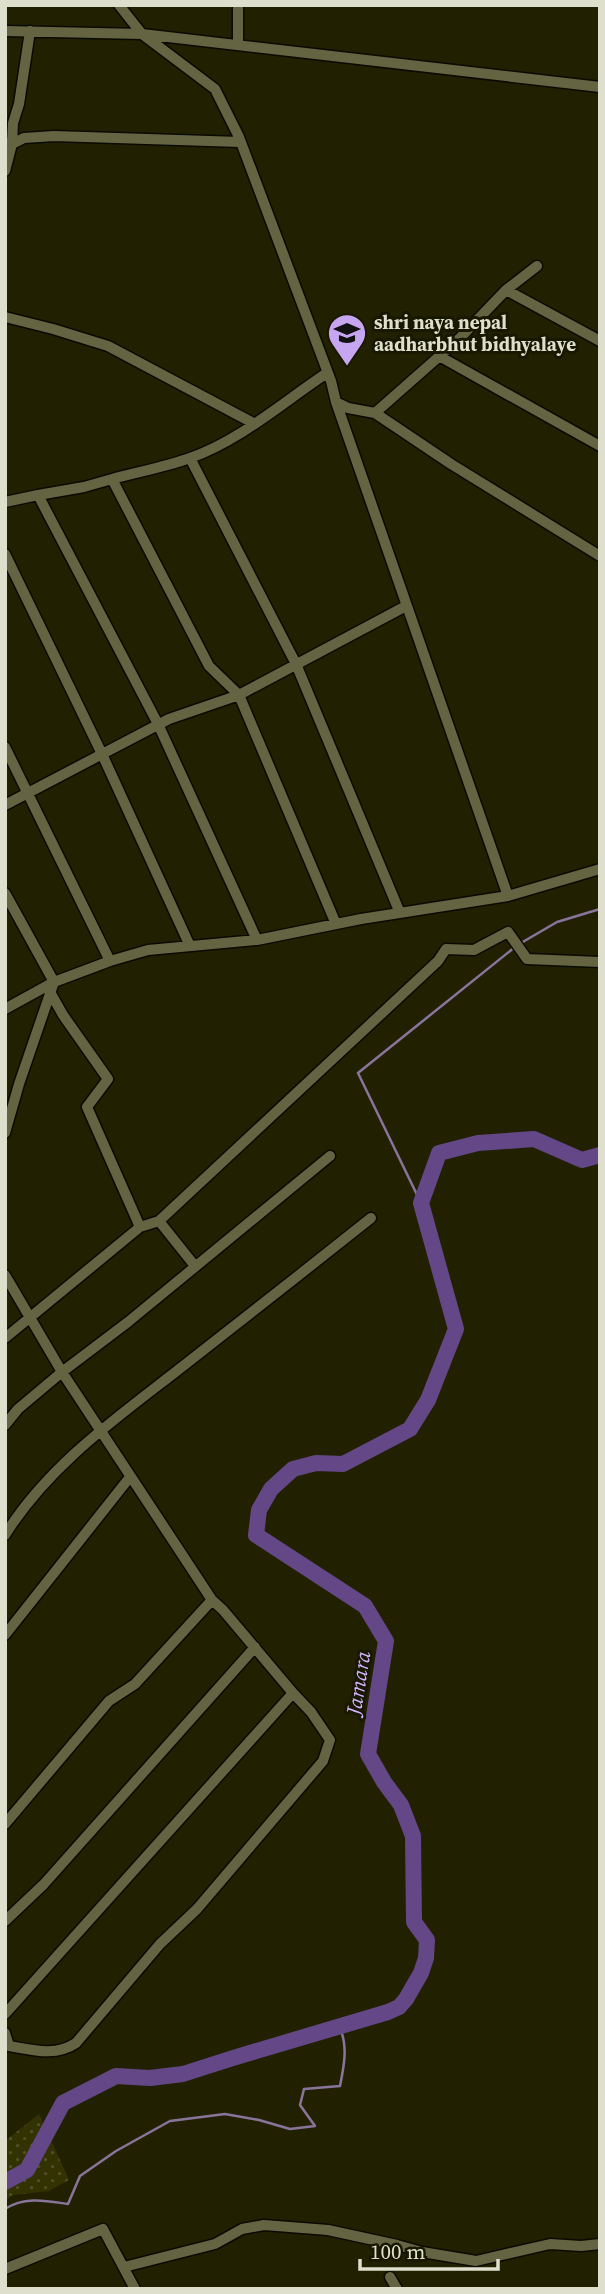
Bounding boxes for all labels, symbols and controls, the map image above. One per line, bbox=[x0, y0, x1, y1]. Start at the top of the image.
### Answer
place label: shri naya nepal aadharbhut bidhyalaye bbox=[374, 309, 576, 357]
school or university icon: shri naya nepal aadharbhut bidhyalaye bbox=[326, 312, 368, 367]
water label: Jamara bbox=[338, 1649, 377, 1720]
scale bar bbox=[360, 2228, 498, 2272]
text: 100 m bbox=[370, 2237, 425, 2266]

